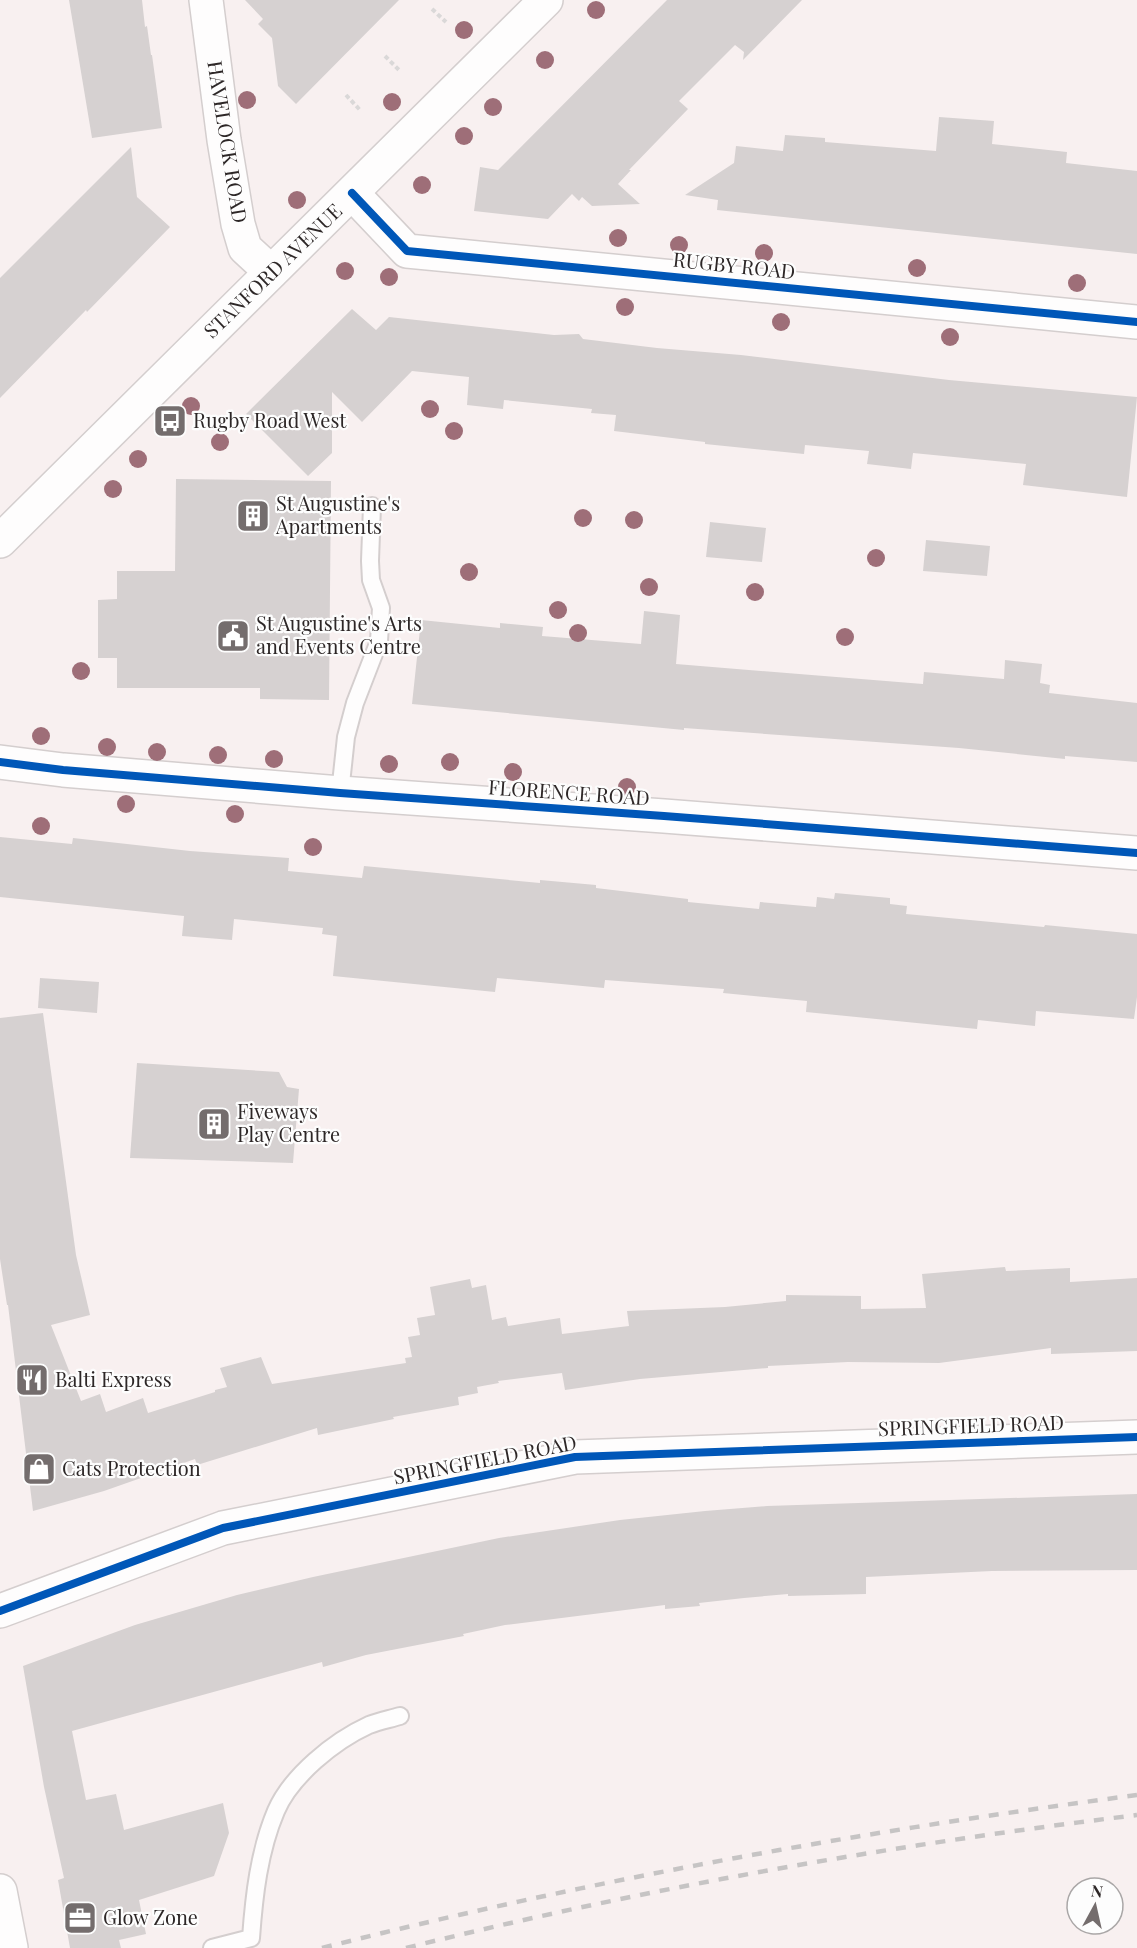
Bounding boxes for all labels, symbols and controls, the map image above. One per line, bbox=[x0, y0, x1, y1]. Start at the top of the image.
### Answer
street label: HAVELOCK ROAD bbox=[202, 59, 255, 225]
street label: STANFORD AVENUE bbox=[197, 197, 347, 343]
street label: RUGBY ROAD bbox=[672, 245, 797, 284]
bus stop icon: Rugby Road West bbox=[152, 403, 188, 439]
place label: Rugby Road West bbox=[193, 406, 347, 433]
place label: St Augustine's Apartments bbox=[275, 489, 400, 539]
building icon: St Augustine's Apartments bbox=[235, 498, 271, 534]
place label: St Augustine's Arts and Events Centre bbox=[256, 609, 422, 659]
public building icon: St Augustine's Arts and Events Centre bbox=[215, 618, 251, 654]
street label: FLORENCE ROAD bbox=[487, 772, 651, 811]
place label: Fiveways Play Centre bbox=[237, 1097, 340, 1147]
building icon: Fiveways Play Centre bbox=[196, 1106, 232, 1142]
restaurant icon: Balti Express bbox=[14, 1362, 50, 1398]
place label: Balti Express bbox=[55, 1365, 172, 1392]
street label: SPRINGFIELD ROAD bbox=[878, 1408, 1064, 1441]
street label: SPRINGFIELD ROAD bbox=[391, 1428, 579, 1490]
shop icon: Cats Protection bbox=[21, 1451, 57, 1487]
place label: Cats Protection bbox=[62, 1454, 201, 1481]
north arrow bbox=[1065, 1876, 1125, 1936]
text: N bbox=[1090, 1879, 1105, 1902]
office icon: Glow Zone bbox=[62, 1900, 98, 1936]
place label: Glow Zone bbox=[103, 1903, 198, 1930]

